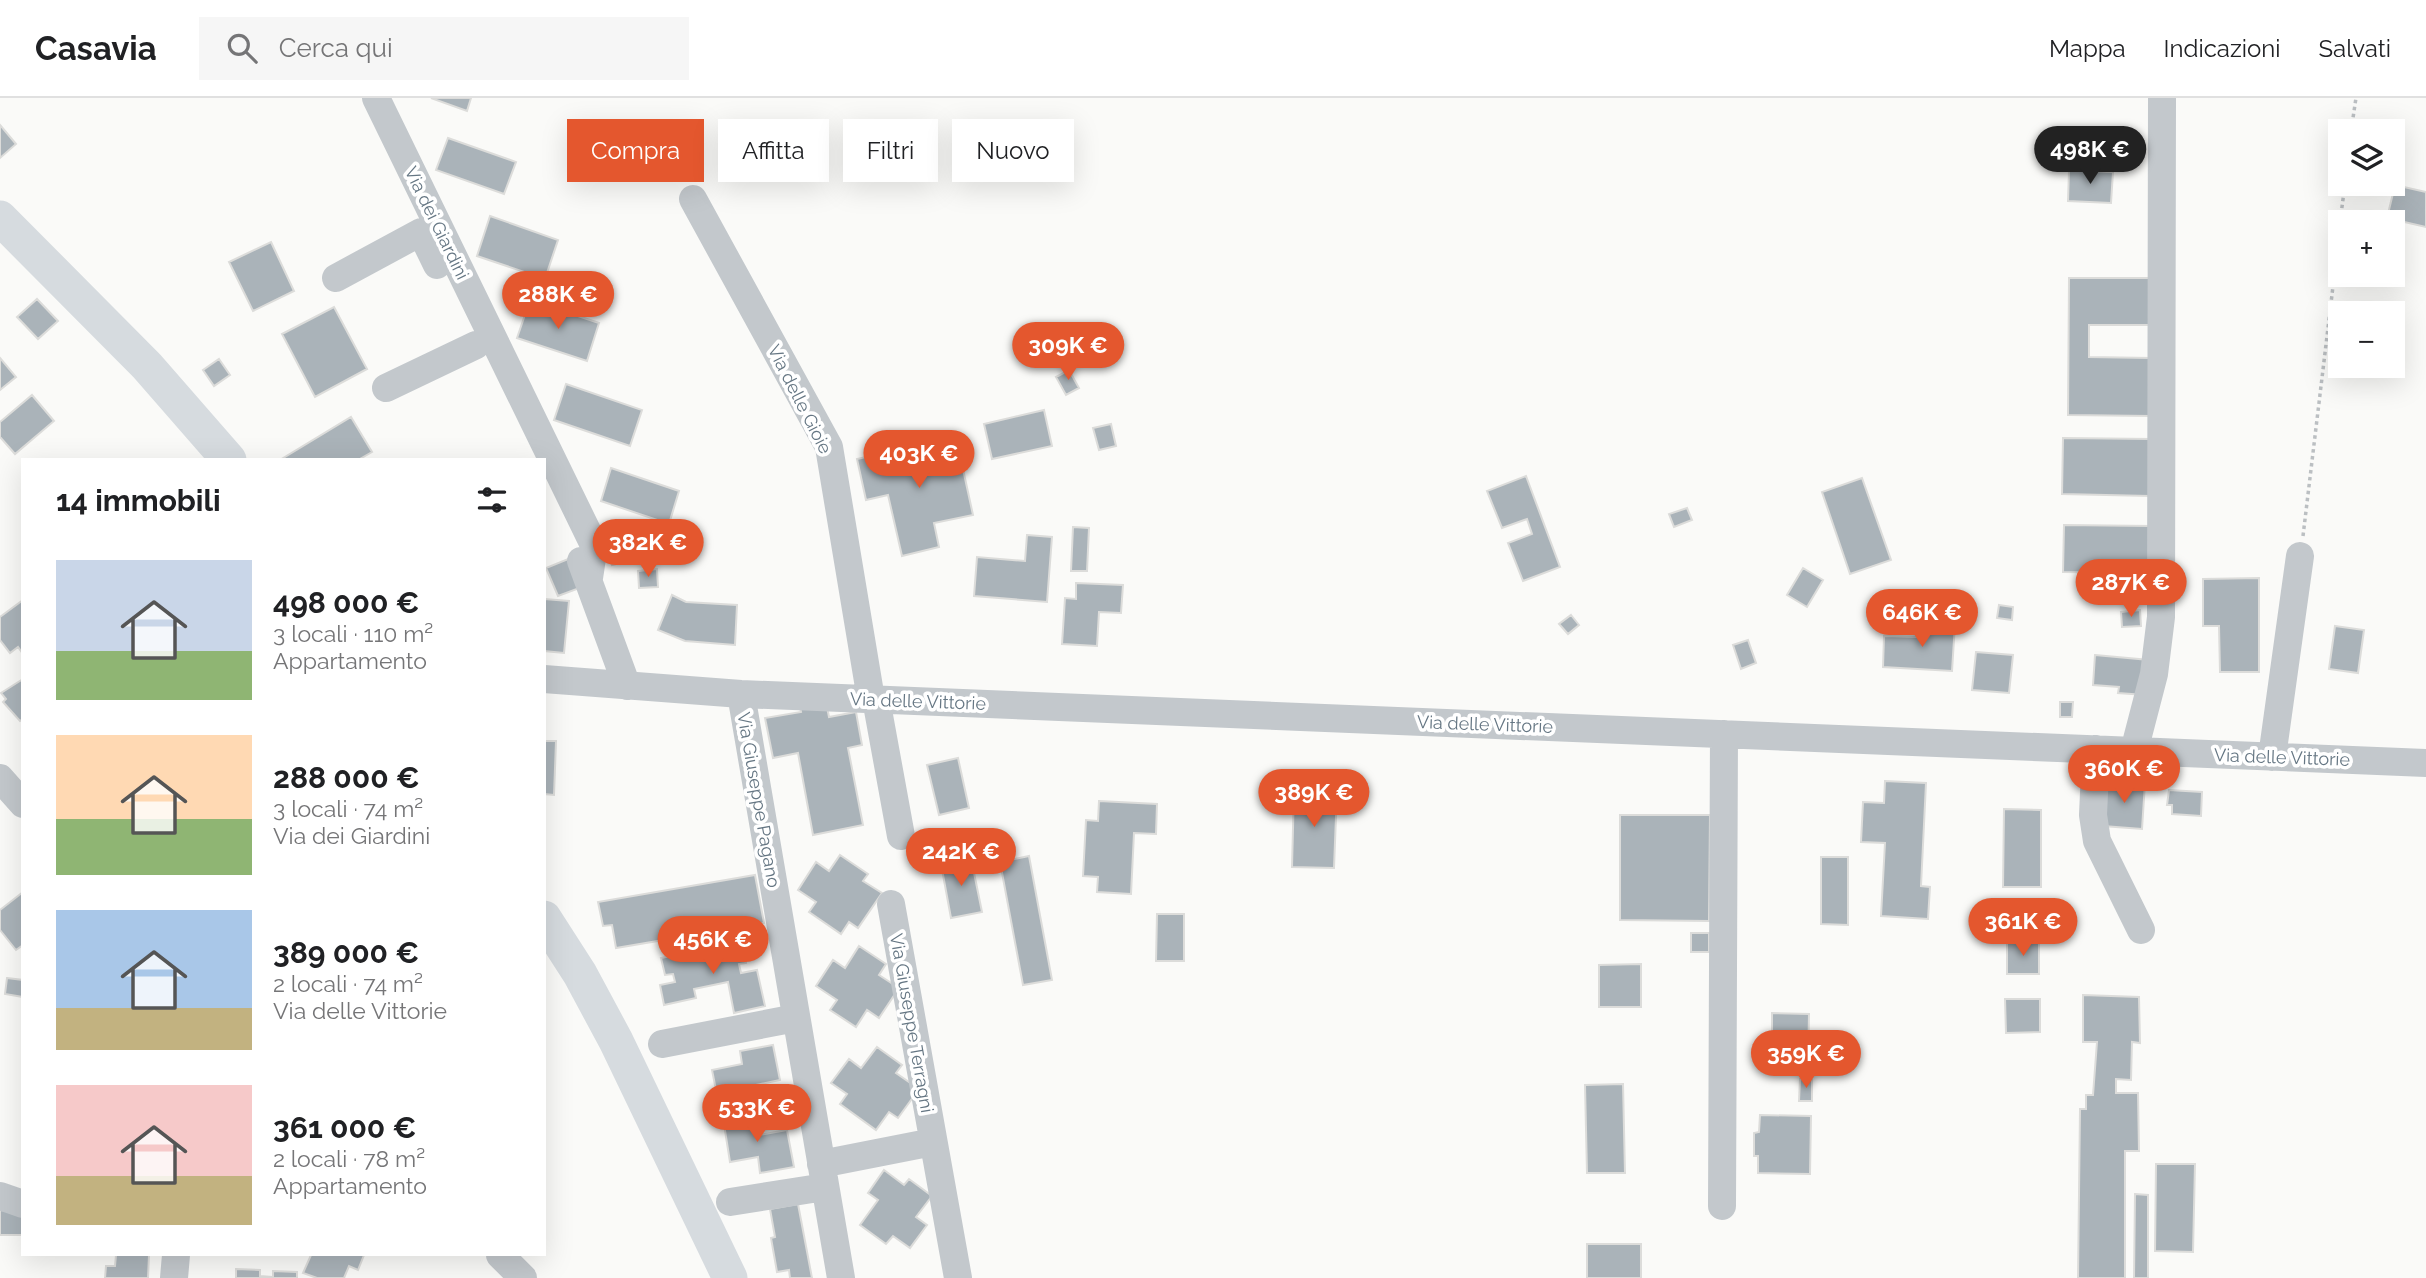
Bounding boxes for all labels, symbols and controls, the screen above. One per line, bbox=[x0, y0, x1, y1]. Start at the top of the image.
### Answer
search box bbox=[199, 17, 689, 80]
text: Casavia bbox=[35, 29, 157, 68]
icon: search bbox=[223, 29, 261, 67]
text: Cerca qui bbox=[279, 33, 393, 63]
text: Mappa bbox=[2049, 34, 2126, 63]
text: Indicazioni bbox=[2164, 34, 2281, 63]
text: Salvati bbox=[2319, 34, 2391, 63]
chip: Compra bbox=[567, 119, 704, 182]
chip: Affitta bbox=[718, 119, 829, 182]
chip: Filtri bbox=[843, 119, 938, 182]
chip: Nuovo bbox=[952, 119, 1074, 182]
map controls bbox=[2328, 119, 2405, 378]
button: layers bbox=[2328, 119, 2405, 196]
pin: 498K € bbox=[2033, 126, 2147, 186]
text: 498K € bbox=[2050, 135, 2130, 162]
street label: Via dei Giardini bbox=[401, 163, 473, 283]
button: + bbox=[2328, 210, 2405, 287]
pin: 288K € bbox=[501, 272, 615, 331]
text: 288K € bbox=[518, 280, 598, 307]
button: − bbox=[2328, 301, 2405, 378]
pin: 309K € bbox=[1011, 322, 1125, 382]
text: 309K € bbox=[1028, 331, 1108, 358]
street label: Via delle Gioie bbox=[764, 341, 837, 457]
pin: 403K € bbox=[862, 430, 976, 490]
text: 403K € bbox=[879, 439, 959, 466]
icon: filters bbox=[473, 481, 511, 519]
text: 14 immobili bbox=[56, 483, 221, 518]
pin: 382K € bbox=[591, 519, 705, 579]
text: 382K € bbox=[609, 528, 687, 555]
pin: 287K € bbox=[2074, 560, 2188, 619]
text: 287K € bbox=[2092, 568, 2170, 595]
text: 498 000 € bbox=[273, 585, 420, 620]
icon: home bbox=[112, 588, 196, 672]
pin: 646K € bbox=[1865, 589, 1979, 649]
text: 646K € bbox=[1882, 598, 1962, 625]
text: 3 locali · 110 m² bbox=[273, 620, 433, 647]
text: Appartamento bbox=[273, 647, 427, 674]
street label: Via delle Vittorie bbox=[850, 688, 987, 714]
street label: Via Giuseppe Pagano bbox=[733, 711, 785, 890]
street label: Via delle Vittorie bbox=[1417, 711, 1554, 737]
street label: Via delle Vittorie bbox=[2214, 744, 2351, 770]
pin: 360K € bbox=[2067, 746, 2181, 805]
text: 360K € bbox=[2084, 754, 2164, 781]
text: 288 000 € bbox=[273, 760, 420, 795]
icon: home bbox=[112, 763, 196, 847]
pin: 389K € bbox=[1257, 770, 1371, 829]
text: 389K € bbox=[1274, 778, 1354, 805]
text: 3 locali · 74 m² bbox=[273, 795, 423, 822]
text: Via dei Giardini bbox=[273, 822, 430, 849]
pin: 242K € bbox=[904, 828, 1018, 888]
text: 242K € bbox=[922, 837, 1000, 864]
pin: 361K € bbox=[1966, 898, 2080, 958]
text: 361K € bbox=[1984, 907, 2062, 934]
pin: 456K € bbox=[656, 916, 770, 976]
text: 456K € bbox=[674, 925, 752, 952]
street label: Via Giuseppe Terragni bbox=[886, 932, 938, 1114]
text: 389 000 € bbox=[273, 935, 419, 970]
icon: home bbox=[112, 938, 196, 1022]
text: 2 locali · 74 m² bbox=[273, 970, 423, 997]
text: Via delle Vittorie bbox=[273, 997, 447, 1024]
pin: 359K € bbox=[1749, 1030, 1863, 1090]
text: 359K € bbox=[1767, 1039, 1845, 1066]
pin: 533K € bbox=[700, 1084, 814, 1144]
text: 533K € bbox=[718, 1093, 796, 1120]
text: 361 000 € bbox=[273, 1110, 416, 1145]
icon: home bbox=[112, 1113, 196, 1197]
text: 2 locali · 78 m² bbox=[273, 1145, 425, 1172]
text: Appartamento bbox=[273, 1172, 427, 1199]

